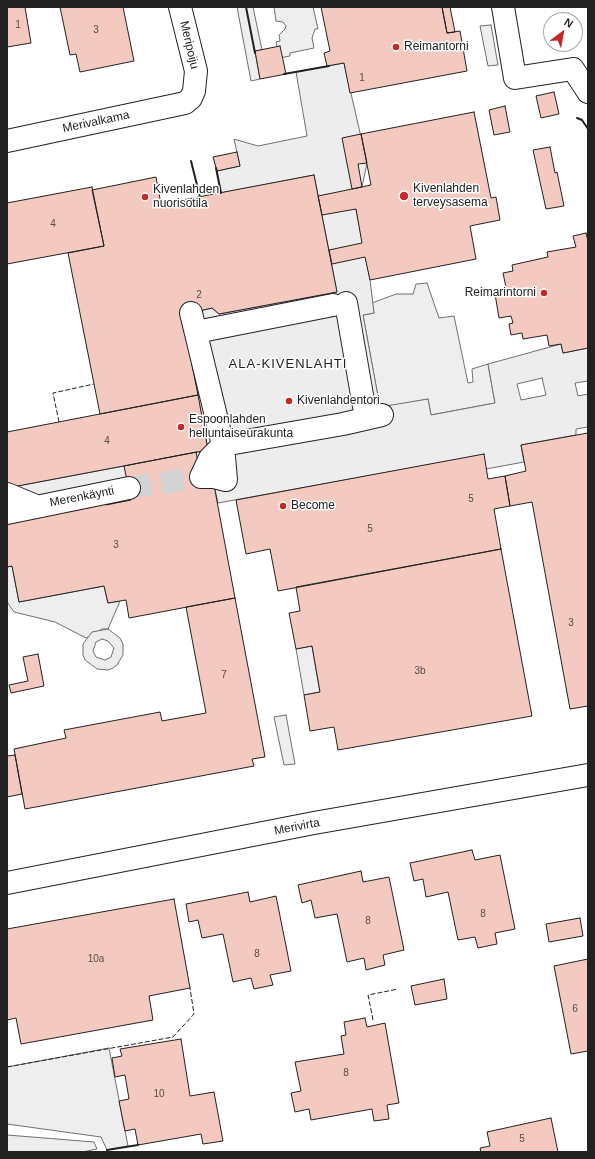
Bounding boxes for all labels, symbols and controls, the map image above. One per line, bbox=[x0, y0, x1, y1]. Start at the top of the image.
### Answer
north arrow bbox=[543, 12, 583, 52]
text: N bbox=[562, 15, 575, 30]
house number: 1 bbox=[15, 19, 21, 31]
street label: Meripoiju bbox=[177, 20, 201, 70]
house number: 3 bbox=[93, 24, 99, 36]
place label: Reimantorni bbox=[404, 40, 469, 54]
marker: Reimantorni bbox=[391, 42, 401, 52]
house number: 1 bbox=[359, 72, 365, 84]
street label: Merivalkama bbox=[61, 108, 131, 136]
place label: Kivenlahden terveysasema bbox=[413, 182, 488, 210]
place label: Kivenlahden nuorisotila bbox=[153, 183, 219, 211]
marker: Kivenlahden terveysasema bbox=[398, 190, 410, 202]
marker: Kivenlahden nuorisotila bbox=[140, 192, 150, 202]
house number: 4 bbox=[50, 218, 56, 230]
place label: Reimarintorni bbox=[465, 286, 536, 300]
marker: Reimarintorni bbox=[539, 288, 549, 298]
house number: 2 bbox=[196, 289, 202, 301]
district label: ALA-KIVENLAHTI bbox=[229, 356, 347, 372]
place label: Kivenlahdentori bbox=[297, 394, 380, 408]
marker: Kivenlahdentori bbox=[284, 396, 294, 406]
place label: Espoonlahden helluntaiseurakunta bbox=[189, 413, 293, 441]
marker: Espoonlahden helluntaiseurakunta bbox=[176, 422, 186, 432]
house number: 4 bbox=[104, 435, 110, 447]
street label: Merenkäynti bbox=[49, 484, 115, 510]
house number: 5 bbox=[468, 493, 474, 505]
place label: Become bbox=[291, 499, 335, 513]
marker: Become bbox=[278, 501, 288, 511]
house number: 5 bbox=[367, 523, 373, 535]
house number: 3 bbox=[113, 539, 119, 551]
house number: 3 bbox=[568, 617, 574, 629]
house number: 3b bbox=[414, 665, 426, 677]
house number: 7 bbox=[221, 669, 227, 681]
street label: Merivirta bbox=[273, 816, 321, 838]
house number: 8 bbox=[480, 908, 486, 920]
house number: 8 bbox=[365, 915, 371, 927]
house number: 8 bbox=[254, 948, 260, 960]
house number: 10a bbox=[88, 953, 104, 965]
house number: 6 bbox=[572, 1003, 578, 1015]
house number: 8 bbox=[343, 1067, 349, 1079]
house number: 10 bbox=[153, 1088, 165, 1100]
house number: 5 bbox=[519, 1133, 525, 1145]

